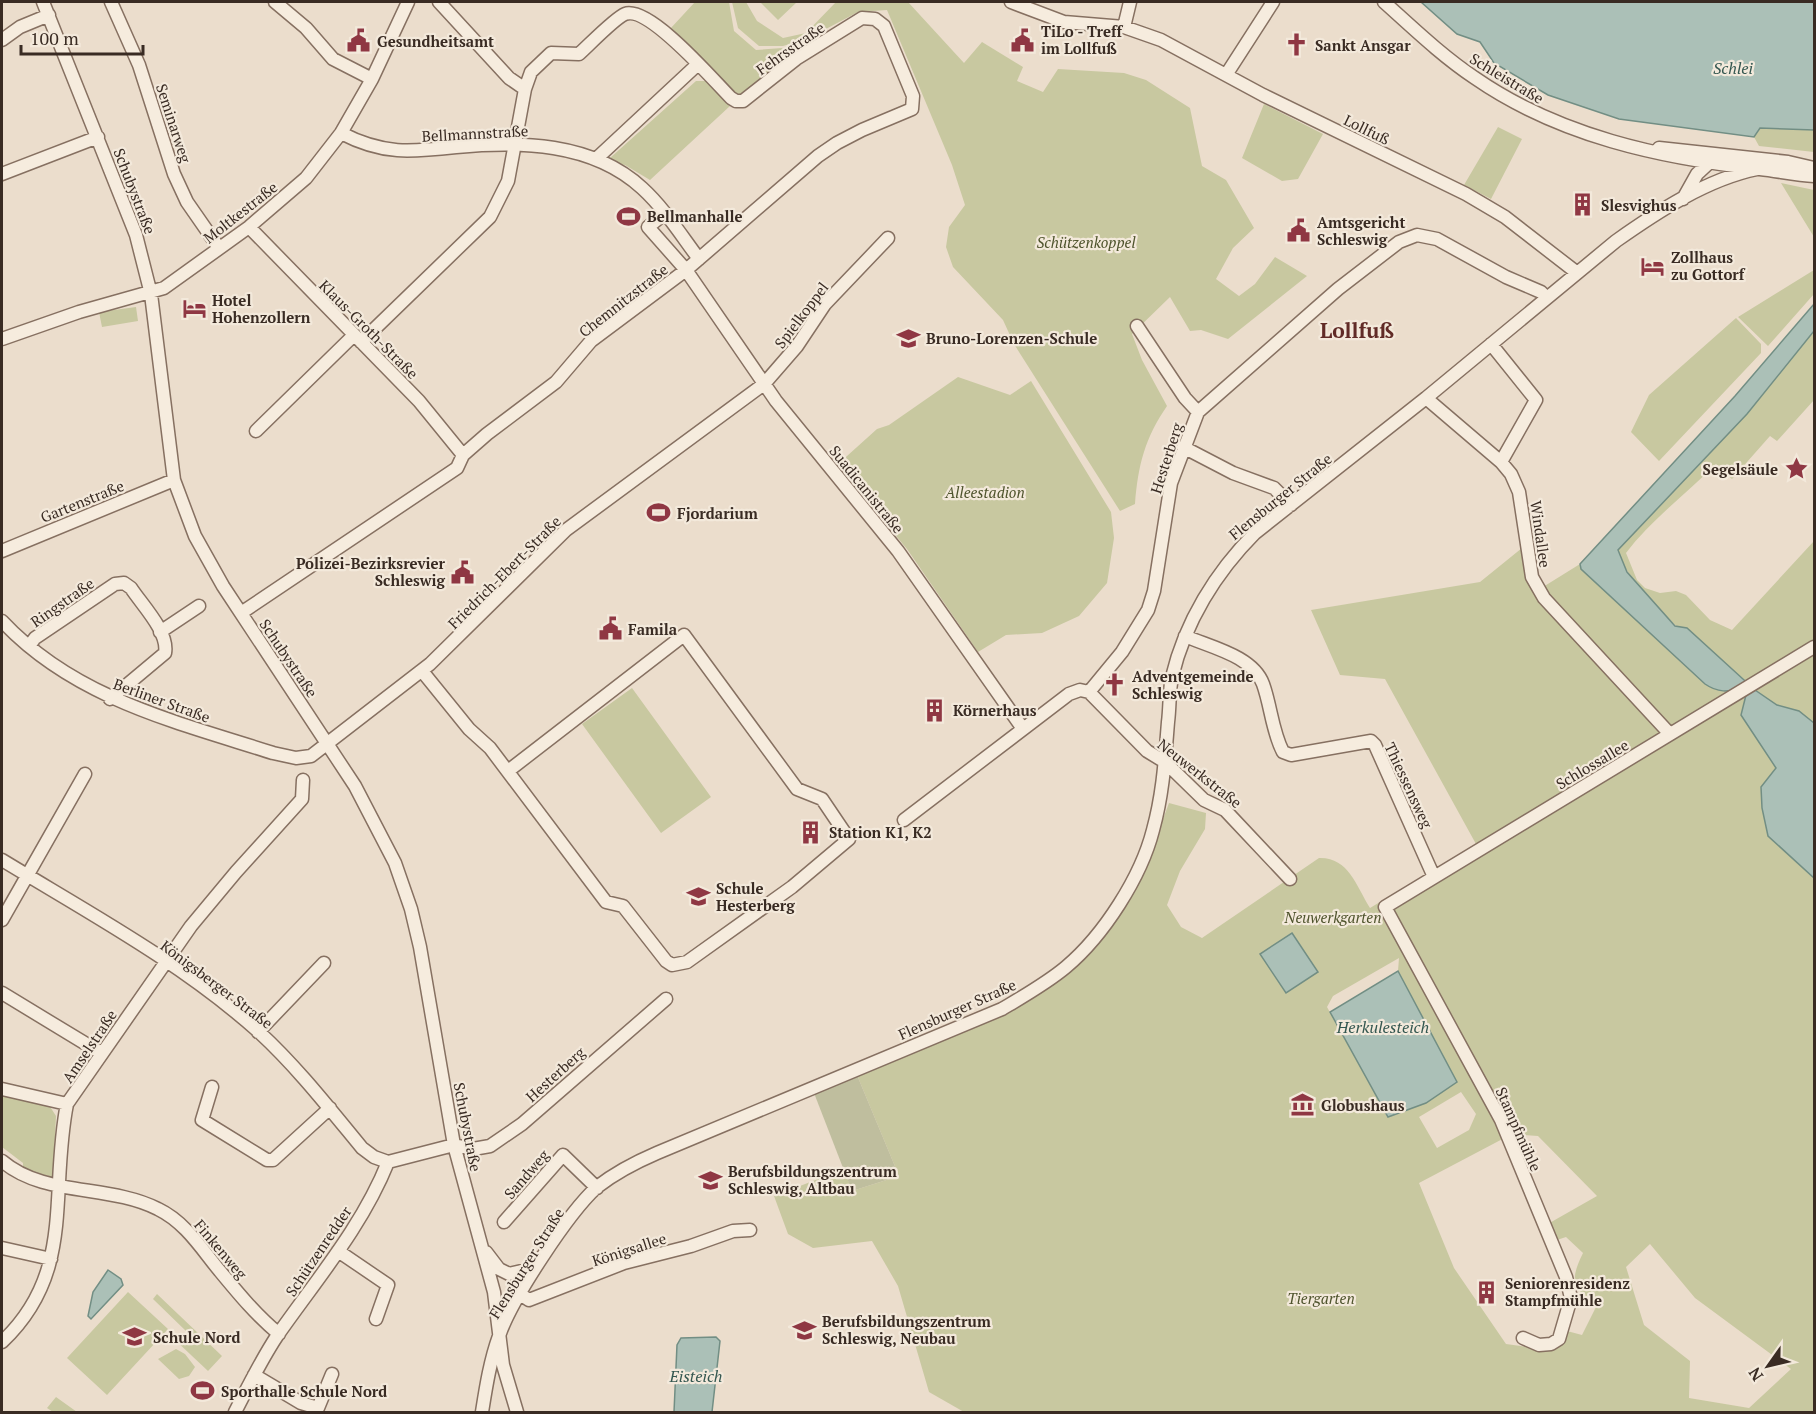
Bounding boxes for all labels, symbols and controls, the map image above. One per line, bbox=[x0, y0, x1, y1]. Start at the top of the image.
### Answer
street label: Fehrsstraße bbox=[752, 17, 828, 79]
scale bar bbox=[21, 18, 142, 56]
place label: TiLo - Treff im Lollfuß bbox=[1041, 21, 1124, 58]
text: 100 m bbox=[30, 26, 79, 50]
public building icon: TiLo - Treff im Lollfuß bbox=[1010, 27, 1036, 53]
public building icon: Gesundheitsamt bbox=[346, 28, 372, 54]
place label: Gesundheitsamt bbox=[377, 31, 494, 51]
church icon: Sankt Ansgar bbox=[1284, 32, 1310, 58]
place label: Sankt Ansgar bbox=[1315, 35, 1411, 55]
street label: Schleistraße bbox=[1466, 48, 1548, 108]
water label: Schlei bbox=[1713, 57, 1754, 79]
street label: Seminarweg bbox=[152, 81, 196, 166]
street label: Lollfuß bbox=[1341, 109, 1393, 149]
street label: Bellmannstraße bbox=[421, 120, 529, 146]
street label: Schubystraße bbox=[109, 145, 161, 237]
street label: Moltkestraße bbox=[199, 177, 281, 247]
building icon: Slesvighus bbox=[1570, 192, 1596, 218]
place label: Slesvighus bbox=[1601, 195, 1677, 215]
sports icon: Bellmanhalle bbox=[616, 203, 642, 229]
place label: Bellmanhalle bbox=[647, 206, 743, 226]
place label: Amtsgericht Schleswig bbox=[1317, 212, 1405, 249]
public building icon: Amtsgericht Schleswig bbox=[1286, 218, 1312, 244]
park label: Schützenkoppel bbox=[1036, 232, 1136, 252]
place label: Zollhaus zu Gottorf bbox=[1671, 247, 1746, 284]
hotel icon: Zollhaus zu Gottorf bbox=[1640, 253, 1666, 279]
street label: Chemnitzstraße bbox=[574, 259, 672, 341]
street label: Klaus-Groth-Straße bbox=[315, 275, 423, 383]
street label: Spielkoppel bbox=[770, 278, 832, 352]
place label: Hotel Hohenzollern bbox=[212, 290, 311, 327]
hotel icon: Hotel Hohenzollern bbox=[181, 296, 207, 322]
district label: Lollfuß bbox=[1320, 316, 1394, 344]
school or university icon: Bruno-Lorenzen-Schule bbox=[895, 325, 921, 351]
place label: Bruno-Lorenzen-Schule bbox=[926, 328, 1097, 348]
street label: Hesterberg bbox=[1145, 419, 1187, 496]
street label: Suadicanistraße bbox=[825, 441, 909, 537]
street label: Flensburger Straße bbox=[1224, 448, 1336, 544]
place icon: Segelsäule bbox=[1783, 456, 1809, 482]
place label: Segelsäule bbox=[1703, 459, 1778, 479]
street label: Gartenstraße bbox=[37, 475, 127, 527]
park label: Alleestadion bbox=[944, 482, 1025, 502]
street label: Windallee bbox=[1526, 499, 1556, 569]
sports icon: Fjordarium bbox=[646, 500, 672, 526]
place label: Fjordarium bbox=[677, 503, 758, 523]
street label: Friedrich-Ebert-Straße bbox=[443, 511, 565, 633]
place label: Polizei-Bezirksrevier Schleswig bbox=[296, 553, 446, 590]
public building icon: Polizei-Bezirksrevier Schleswig bbox=[450, 559, 476, 585]
street label: Ringstraße bbox=[26, 573, 98, 631]
street label: Schubystraße bbox=[255, 615, 323, 701]
public building icon: Famila bbox=[597, 616, 623, 642]
place label: Famila bbox=[628, 619, 678, 639]
place label: Adventgemeinde Schleswig bbox=[1132, 666, 1254, 703]
church icon: Adventgemeinde Schleswig bbox=[1101, 672, 1127, 698]
street label: Berliner Straße bbox=[111, 673, 213, 727]
building icon: Körnerhaus bbox=[922, 697, 948, 723]
place label: Körnerhaus bbox=[953, 700, 1037, 720]
street label: Neuwerkstraße bbox=[1154, 734, 1246, 812]
street label: Schlossallee bbox=[1552, 734, 1632, 794]
street label: Thiessensweg bbox=[1380, 739, 1438, 832]
building icon: Station K1, K2 bbox=[798, 819, 824, 845]
place label: Station K1, K2 bbox=[829, 822, 932, 842]
place label: Schule Hesterberg bbox=[716, 878, 795, 915]
school or university icon: Schule Hesterberg bbox=[685, 884, 711, 910]
park label: Neuwerkgarten bbox=[1284, 907, 1381, 927]
street label: Königsberger Straße bbox=[157, 935, 277, 1033]
street label: Flensburger Straße bbox=[895, 974, 1019, 1044]
street label: Amselstraße bbox=[57, 1005, 121, 1087]
water label: Herkulesteich bbox=[1336, 1016, 1429, 1038]
street label: Hesterberg bbox=[521, 1041, 590, 1106]
street label: Schubystraße bbox=[450, 1081, 486, 1173]
street label: Stampfmühle bbox=[1492, 1084, 1546, 1174]
museum icon: Globushaus bbox=[1290, 1092, 1316, 1118]
place label: Globushaus bbox=[1321, 1095, 1405, 1115]
street label: Sandweg bbox=[499, 1144, 554, 1203]
place label: Berufsbildungszentrum Schleswig, Altbau bbox=[728, 1161, 897, 1198]
school or university icon: Berufsbildungszentrum Schleswig, Altbau bbox=[697, 1167, 723, 1193]
street label: Schützenredder bbox=[280, 1202, 356, 1300]
street label: Flensburger Straße bbox=[484, 1204, 568, 1322]
street label: Finkenweg bbox=[190, 1215, 252, 1284]
street label: Königsallee bbox=[589, 1228, 669, 1270]
place label: Seniorenresidenz Stampfmühle bbox=[1505, 1273, 1630, 1310]
building icon: Seniorenresidenz Stampfmühle bbox=[1474, 1279, 1500, 1305]
park label: Tiergarten bbox=[1287, 1288, 1355, 1308]
place label: Berufsbildungszentrum Schleswig, Neubau bbox=[822, 1311, 991, 1348]
school or university icon: Berufsbildungszentrum Schleswig, Neubau bbox=[791, 1317, 817, 1343]
school or university icon: Schule Nord bbox=[122, 1324, 148, 1350]
place label: Schule Nord bbox=[153, 1327, 240, 1347]
north arrow bbox=[1738, 1336, 1798, 1396]
text: N bbox=[1743, 1363, 1768, 1386]
water label: Eisteich bbox=[669, 1365, 722, 1387]
sports icon: Sporthalle Schule Nord bbox=[190, 1378, 216, 1404]
place label: Sporthalle Schule Nord bbox=[221, 1381, 387, 1401]

